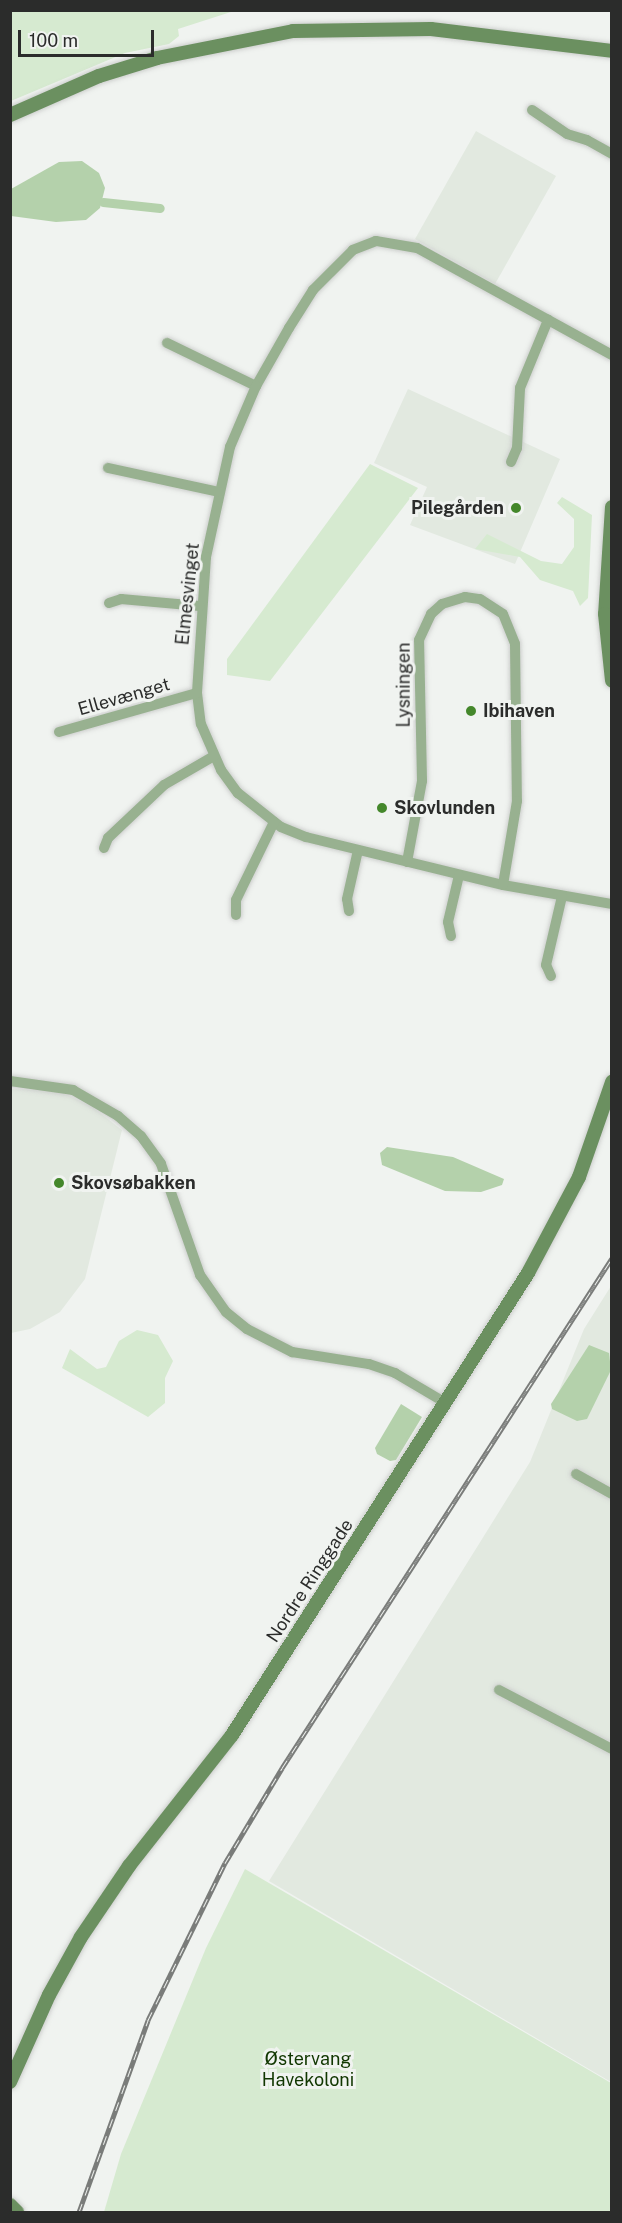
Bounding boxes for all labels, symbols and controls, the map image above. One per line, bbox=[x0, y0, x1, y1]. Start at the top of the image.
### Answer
scale bar bbox=[21, 18, 158, 56]
text: 100 m bbox=[29, 30, 78, 51]
place label: Pilegården bbox=[411, 497, 504, 519]
marker: Pilegården bbox=[509, 501, 523, 515]
street label: Elmesvinget bbox=[172, 542, 204, 646]
street label: Lysningen bbox=[393, 642, 415, 728]
street label: Ellevænget bbox=[76, 674, 172, 720]
place label: Ibihaven bbox=[483, 700, 555, 722]
marker: Ibihaven bbox=[464, 704, 478, 718]
place label: Skovlunden bbox=[394, 797, 495, 819]
marker: Skovlunden bbox=[375, 801, 389, 815]
place label: Skovsøbakken bbox=[71, 1172, 196, 1194]
marker: Skovsøbakken bbox=[52, 1176, 66, 1190]
street label: Nordre Ringgade bbox=[262, 1515, 358, 1647]
park label: Østervang Havekoloni bbox=[262, 2049, 354, 2092]

